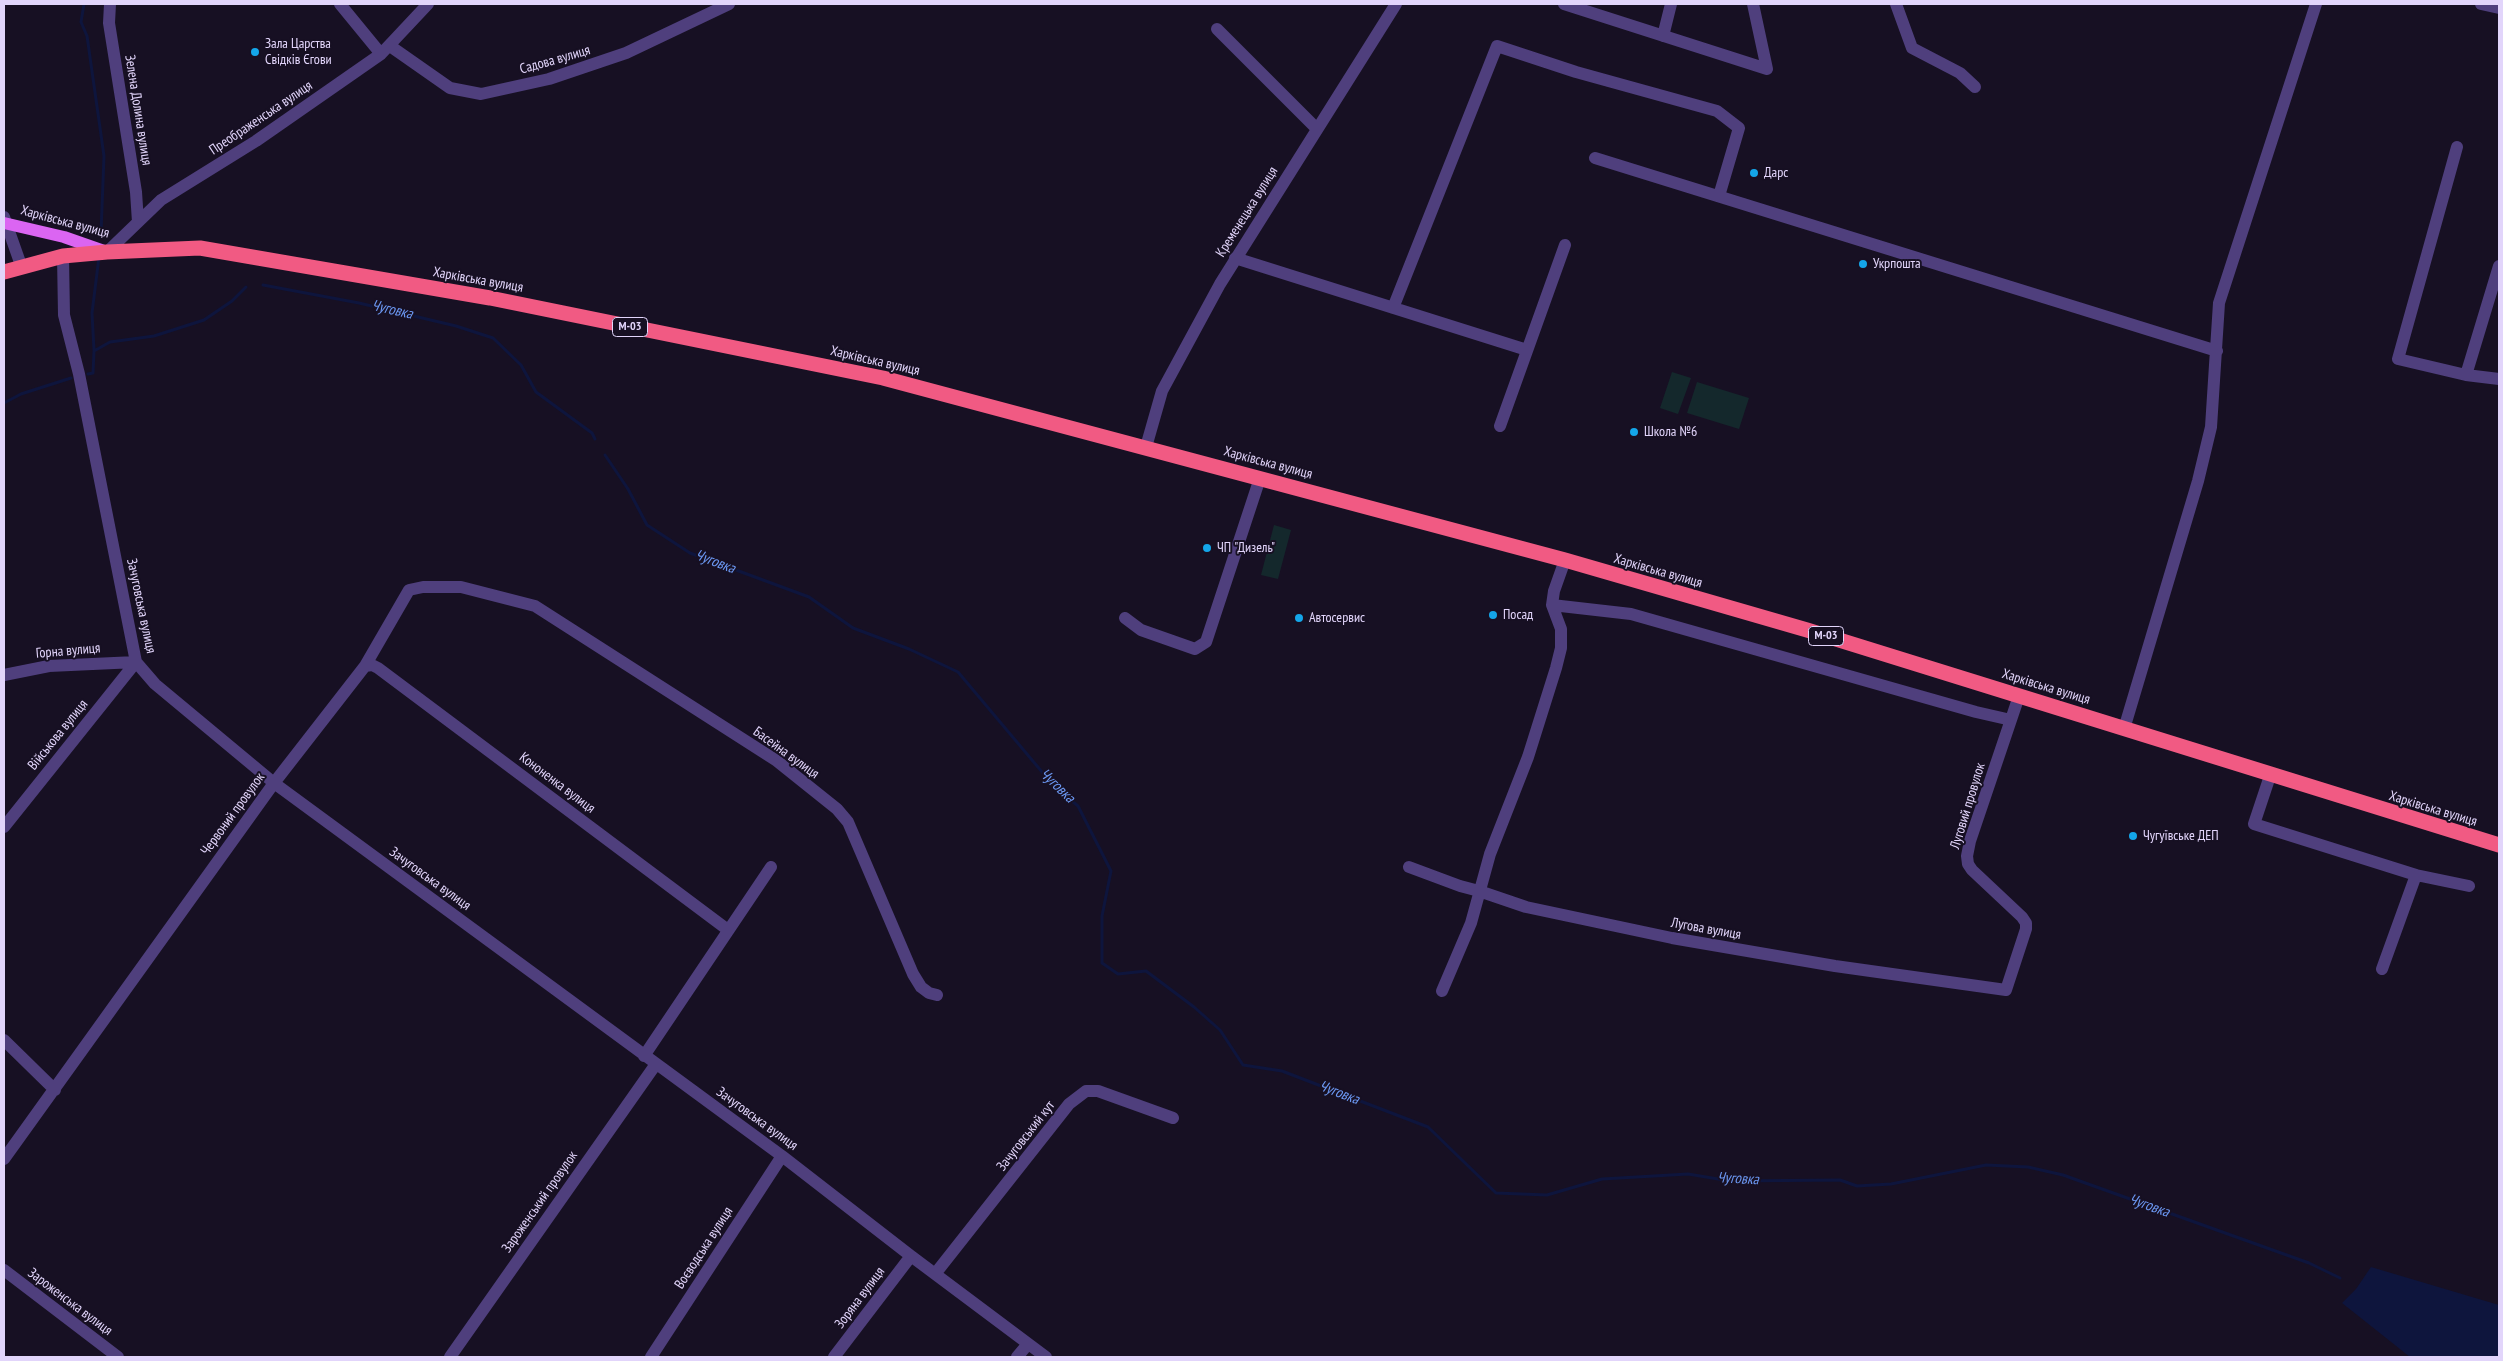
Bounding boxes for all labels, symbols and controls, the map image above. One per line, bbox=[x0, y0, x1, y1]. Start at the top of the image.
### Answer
place label: Зала Царства Свідків Єгови bbox=[265, 36, 332, 68]
street label: Садова вулиця bbox=[518, 42, 592, 78]
marker: Зала Царства Свідків Єгови bbox=[249, 46, 261, 58]
street label: Зелена Долина вулиця bbox=[121, 53, 155, 167]
street label: Преображенська вулиця bbox=[206, 77, 316, 159]
street label: Кременецька вулиця bbox=[1212, 164, 1282, 260]
place label: Дарс bbox=[1764, 165, 1788, 181]
marker: Дарс bbox=[1748, 167, 1760, 179]
street label: Харківська вулиця bbox=[19, 202, 111, 242]
place label: Укрпошта bbox=[1873, 256, 1921, 272]
marker: Укрпошта bbox=[1857, 258, 1869, 270]
street label: Харківська вулиця bbox=[432, 264, 524, 296]
water label: Чуговка bbox=[370, 297, 414, 323]
road number: М-03 bbox=[612, 318, 648, 337]
street label: Харківська вулиця bbox=[829, 343, 921, 379]
place label: Школа №6 bbox=[1644, 424, 1697, 440]
marker: Школа №6 bbox=[1628, 426, 1640, 438]
street label: Харківська вулиця bbox=[1222, 443, 1314, 483]
place label: ЧП "Дизель" bbox=[1217, 540, 1275, 556]
marker: ЧП "Дизель" bbox=[1201, 542, 1213, 554]
water label: Чуговка bbox=[692, 546, 738, 578]
street label: Харківська вулиця bbox=[1612, 550, 1704, 592]
street label: Зачуговська вулиця bbox=[123, 557, 159, 655]
place label: Посад bbox=[1503, 607, 1533, 623]
marker: Посад bbox=[1487, 609, 1499, 621]
place label: Автосервис bbox=[1309, 610, 1365, 626]
marker: Автосервис bbox=[1293, 612, 1305, 624]
road number: М-03 bbox=[1808, 626, 1844, 646]
street label: Горна вулиця bbox=[35, 640, 101, 662]
street label: Харківська вулиця bbox=[2000, 666, 2092, 708]
street label: Військова вулиця bbox=[24, 696, 92, 774]
street label: Басейна вулиця bbox=[750, 723, 822, 783]
street label: Кононенка вулиця bbox=[516, 749, 598, 817]
street label: Луговий провулок bbox=[1947, 761, 1989, 851]
water label: Чуговка bbox=[1036, 765, 1078, 807]
street label: Червоний провулок bbox=[197, 770, 269, 858]
street label: Харківська вулиця bbox=[2387, 788, 2479, 830]
place label: Чугуївське ДЕП bbox=[2143, 828, 2219, 844]
marker: Чугуївське ДЕП bbox=[2127, 830, 2139, 842]
street label: Зачуговська вулиця bbox=[386, 844, 474, 914]
street label: Лугова вулиця bbox=[1670, 915, 1742, 943]
water label: Чуговка bbox=[1316, 1077, 1362, 1109]
street label: Зачуговська вулиця bbox=[713, 1084, 801, 1154]
street label: Зачуговський кут bbox=[993, 1098, 1059, 1174]
street label: Зароженський провулок bbox=[499, 1148, 581, 1256]
water label: Чуговка bbox=[1717, 1169, 1759, 1189]
water label: Чуговка bbox=[2126, 1190, 2172, 1222]
street label: Воєводська вулиця bbox=[671, 1204, 737, 1292]
street label: Зоряна вулиця bbox=[831, 1264, 889, 1332]
street label: Зароженська вулиця bbox=[24, 1265, 116, 1339]

